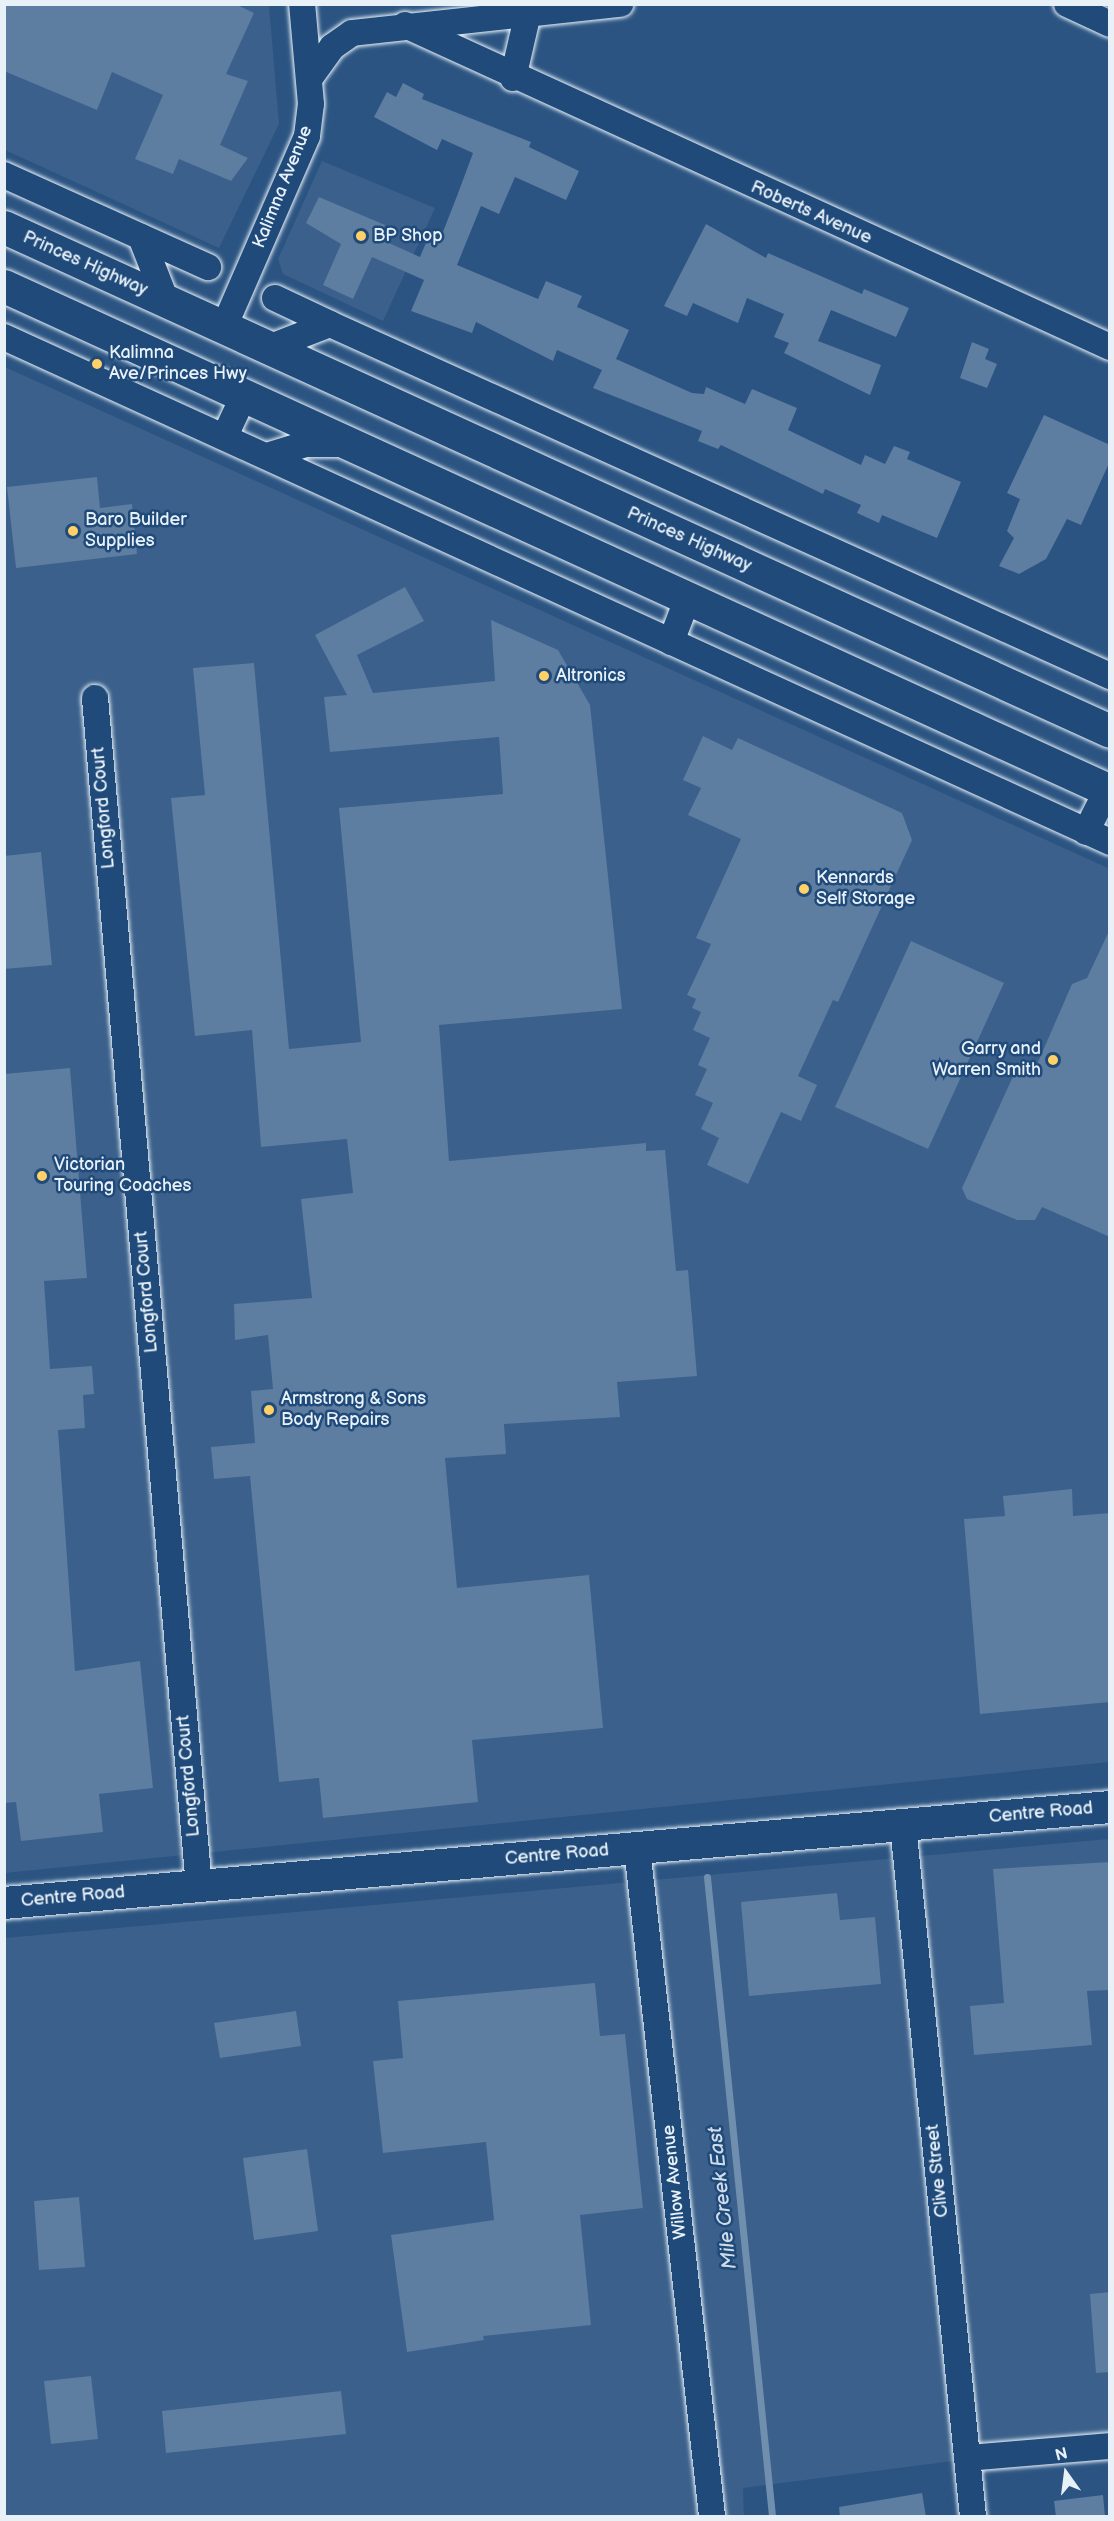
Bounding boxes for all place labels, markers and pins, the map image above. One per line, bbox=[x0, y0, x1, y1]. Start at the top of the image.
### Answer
place label: BP Shop bbox=[373, 225, 443, 247]
marker: BP Shop bbox=[354, 229, 368, 243]
place label: Kalimna Ave/Princes Hwy bbox=[109, 343, 247, 386]
marker: Kalimna Ave/Princes Hwy bbox=[90, 357, 104, 371]
place label: Baro Builder Supplies bbox=[85, 510, 187, 552]
marker: Baro Builder Supplies bbox=[66, 524, 80, 538]
place label: Altronics bbox=[556, 665, 626, 687]
marker: Altronics bbox=[537, 669, 551, 683]
place label: Kennards Self Storage bbox=[816, 868, 916, 910]
marker: Kennards Self Storage bbox=[797, 882, 811, 896]
place label: Garry and Warren Smith bbox=[932, 1039, 1041, 1082]
marker: Garry and Warren Smith bbox=[1046, 1053, 1060, 1067]
place label: Victorian Touring Coaches bbox=[54, 1155, 191, 1198]
marker: Victorian Touring Coaches bbox=[35, 1169, 49, 1183]
place label: Armstrong & Sons Body Repairs bbox=[281, 1389, 427, 1432]
marker: Armstrong & Sons Body Repairs bbox=[262, 1403, 276, 1417]

